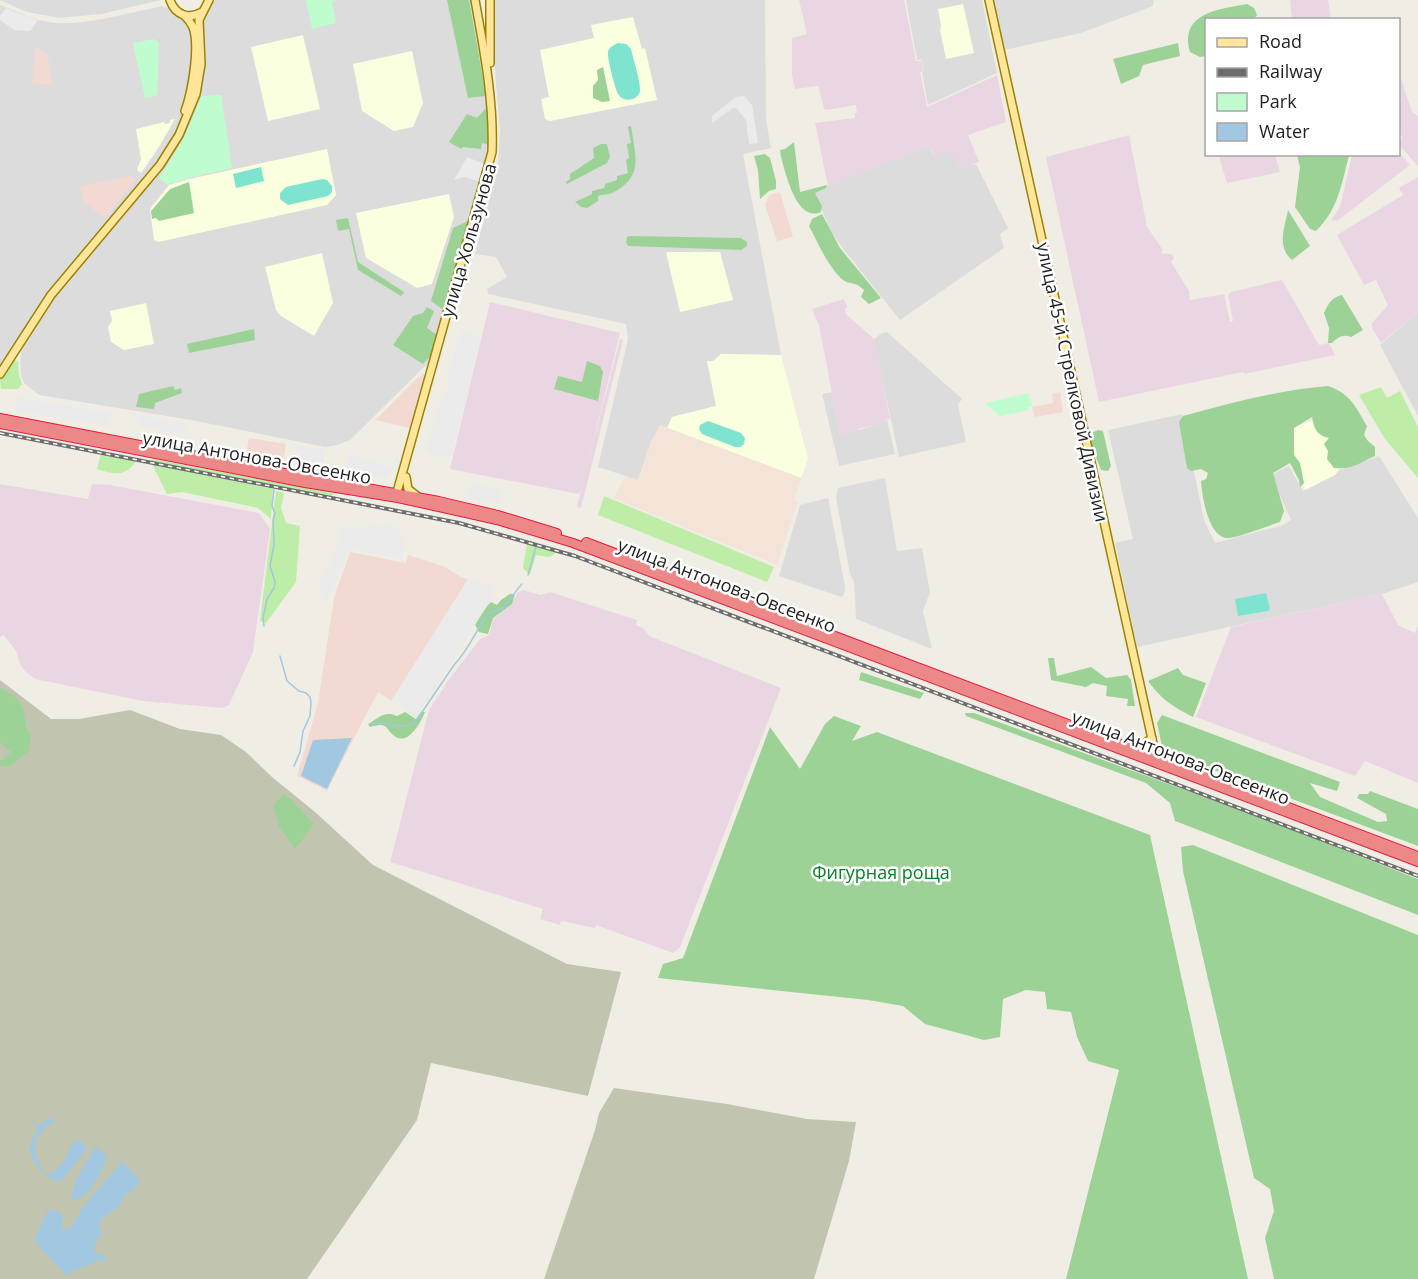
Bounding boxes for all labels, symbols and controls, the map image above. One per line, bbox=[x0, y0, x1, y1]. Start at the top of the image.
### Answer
legend bbox=[1205, 18, 1400, 156]
text: Road bbox=[1259, 29, 1302, 53]
text: Railway bbox=[1259, 59, 1323, 83]
text: Park bbox=[1259, 89, 1297, 113]
text: Water bbox=[1259, 119, 1310, 143]
street label: улица Хользунова bbox=[435, 160, 501, 320]
street label: улица 45-й Стрелковой Дивизии bbox=[1032, 240, 1114, 524]
street label: улица Антонова-Овсеенко bbox=[141, 425, 373, 489]
street label: улица Антонова-Овсеенко bbox=[614, 532, 840, 638]
street label: улица Антонова-Овсеенко bbox=[1068, 704, 1294, 810]
park label: Фигурная роща bbox=[812, 860, 950, 884]

